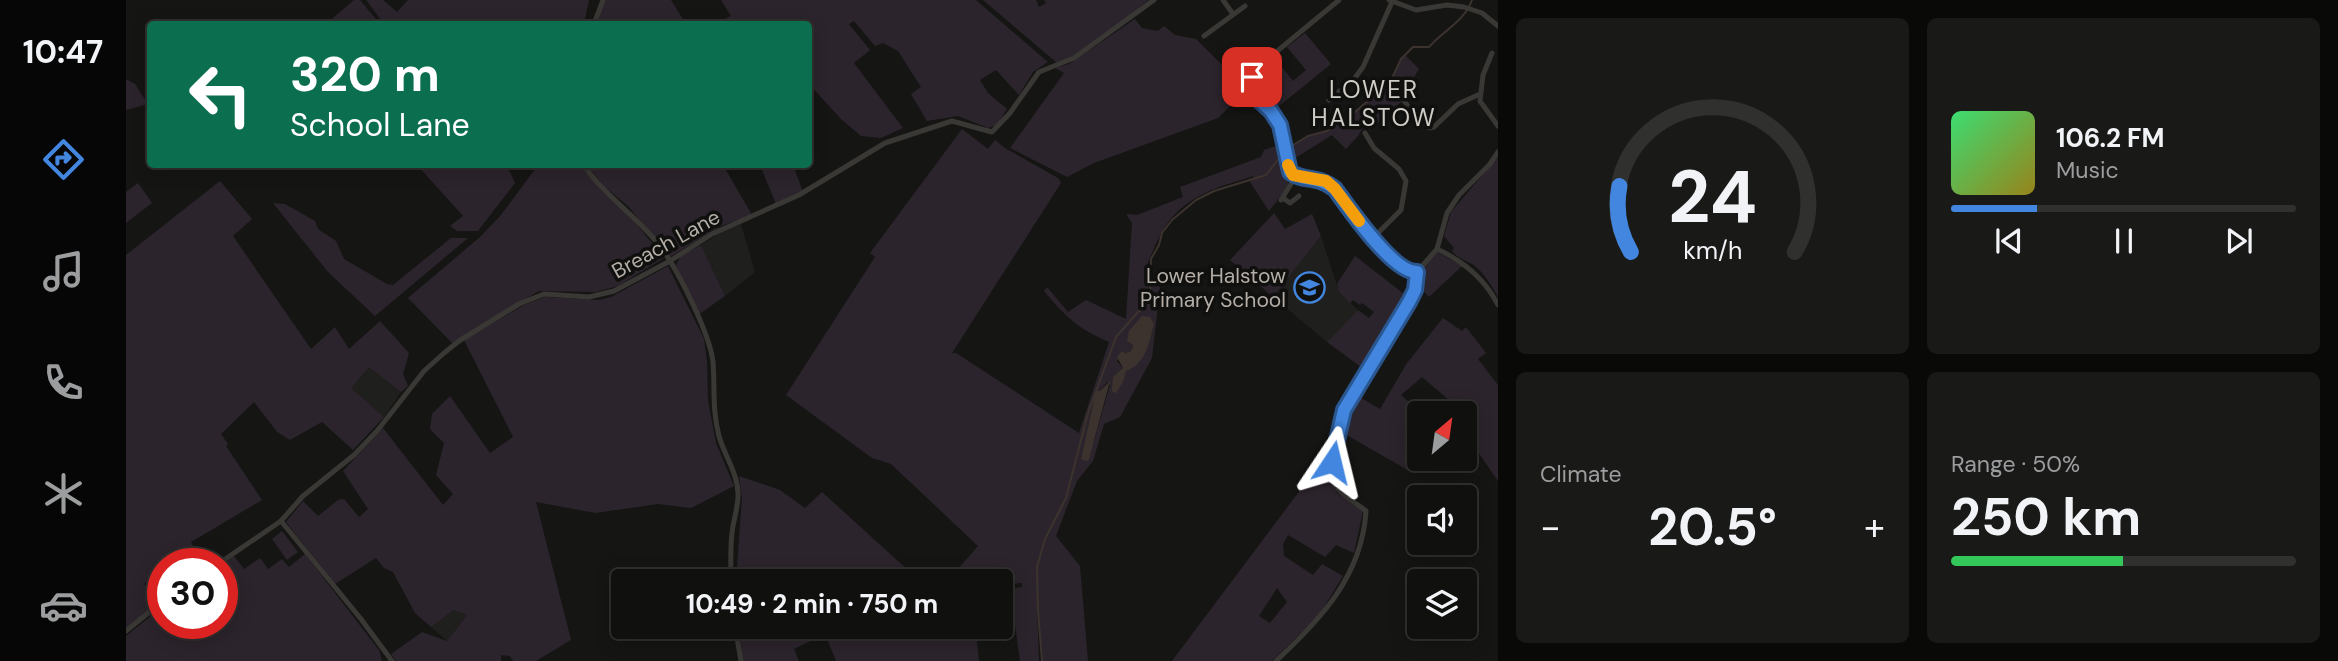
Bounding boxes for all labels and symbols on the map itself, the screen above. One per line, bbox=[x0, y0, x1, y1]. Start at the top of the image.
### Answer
pin bbox=[1222, 47, 1282, 107]
district label: LOWER HALSTOW bbox=[1311, 74, 1437, 133]
street label: Breach Lane bbox=[607, 203, 725, 285]
place label: Lower Halstow Primary School bbox=[1140, 262, 1286, 314]
school or university icon: Lower Halstow Primary School bbox=[1292, 271, 1326, 305]
north arrow bbox=[1407, 401, 1477, 471]
position arrow bbox=[1295, 425, 1369, 499]
speed limit sign: 30 bbox=[147, 548, 238, 639]

